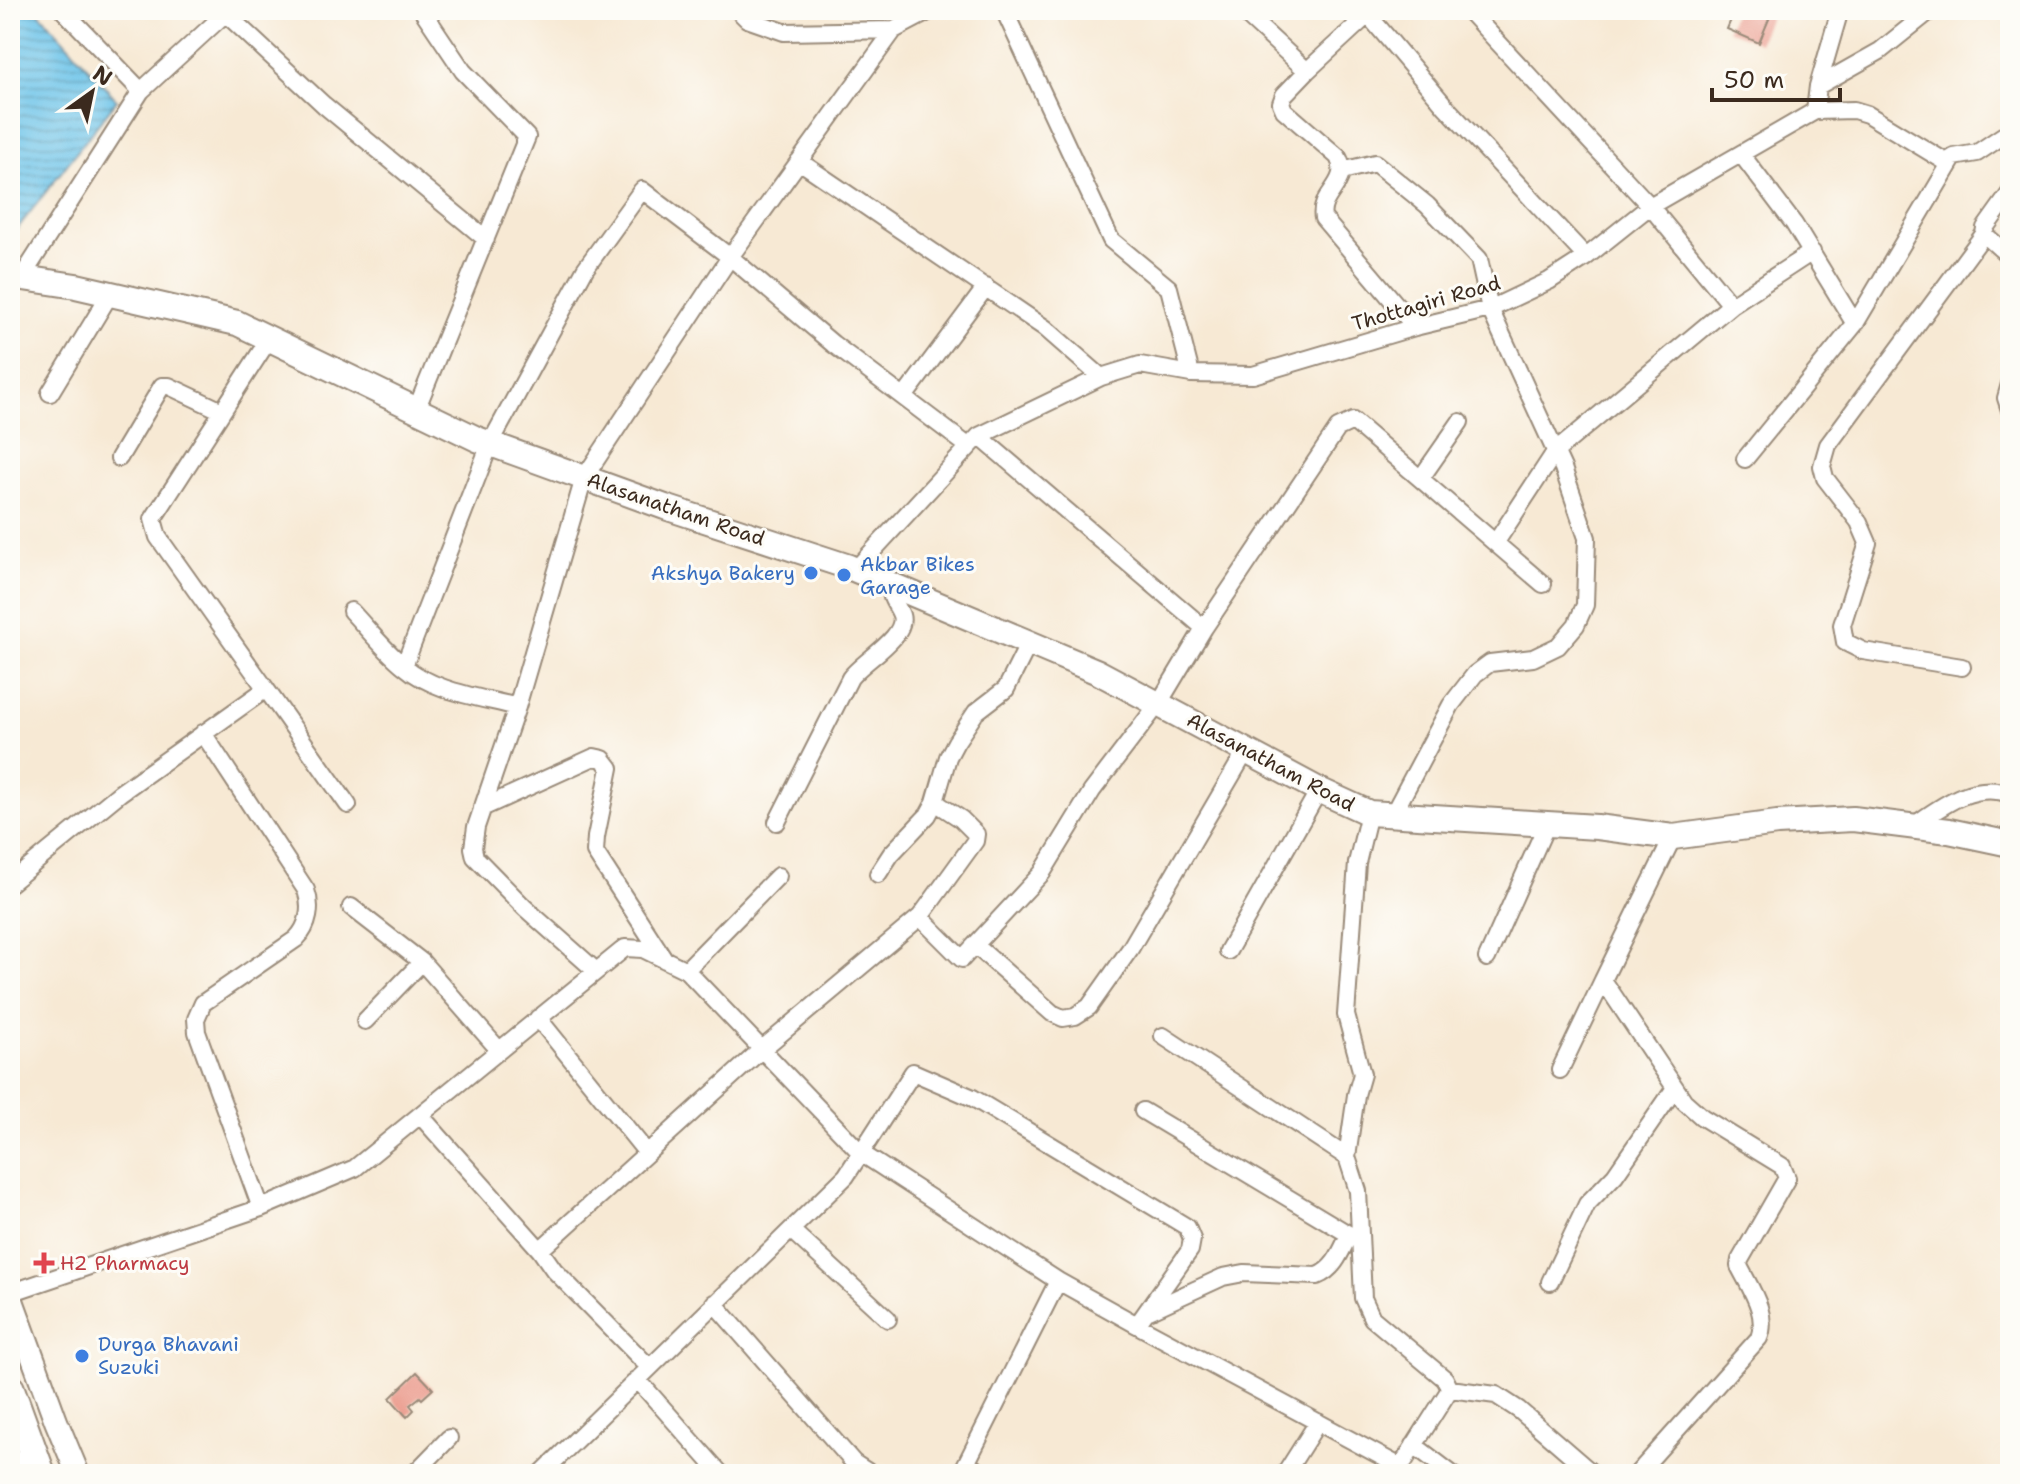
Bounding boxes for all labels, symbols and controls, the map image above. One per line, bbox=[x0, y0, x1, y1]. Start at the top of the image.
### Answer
north arrow bbox=[52, 52, 132, 132]
scale bar bbox=[1712, 52, 1840, 102]
text: N bbox=[87, 59, 118, 93]
text: 50 m bbox=[1724, 64, 1784, 96]
street label: Thottagiri Road bbox=[1349, 269, 1504, 337]
street label: Alasanatham Road bbox=[584, 466, 769, 552]
place label: Akbar Bikes Garage bbox=[860, 551, 975, 600]
place label: Akshya Bakery bbox=[651, 560, 795, 586]
marker: Akshya Bakery bbox=[802, 564, 820, 582]
marker: Akbar Bikes Garage bbox=[835, 566, 853, 584]
street label: Alasanatham Road bbox=[1182, 707, 1360, 817]
place label: H2 Pharmacy bbox=[60, 1250, 189, 1276]
marker: H2 Pharmacy bbox=[35, 1254, 53, 1272]
place label: Durga Bhavani Suzuki bbox=[98, 1331, 239, 1380]
marker: Durga Bhavani Suzuki bbox=[73, 1347, 91, 1365]

